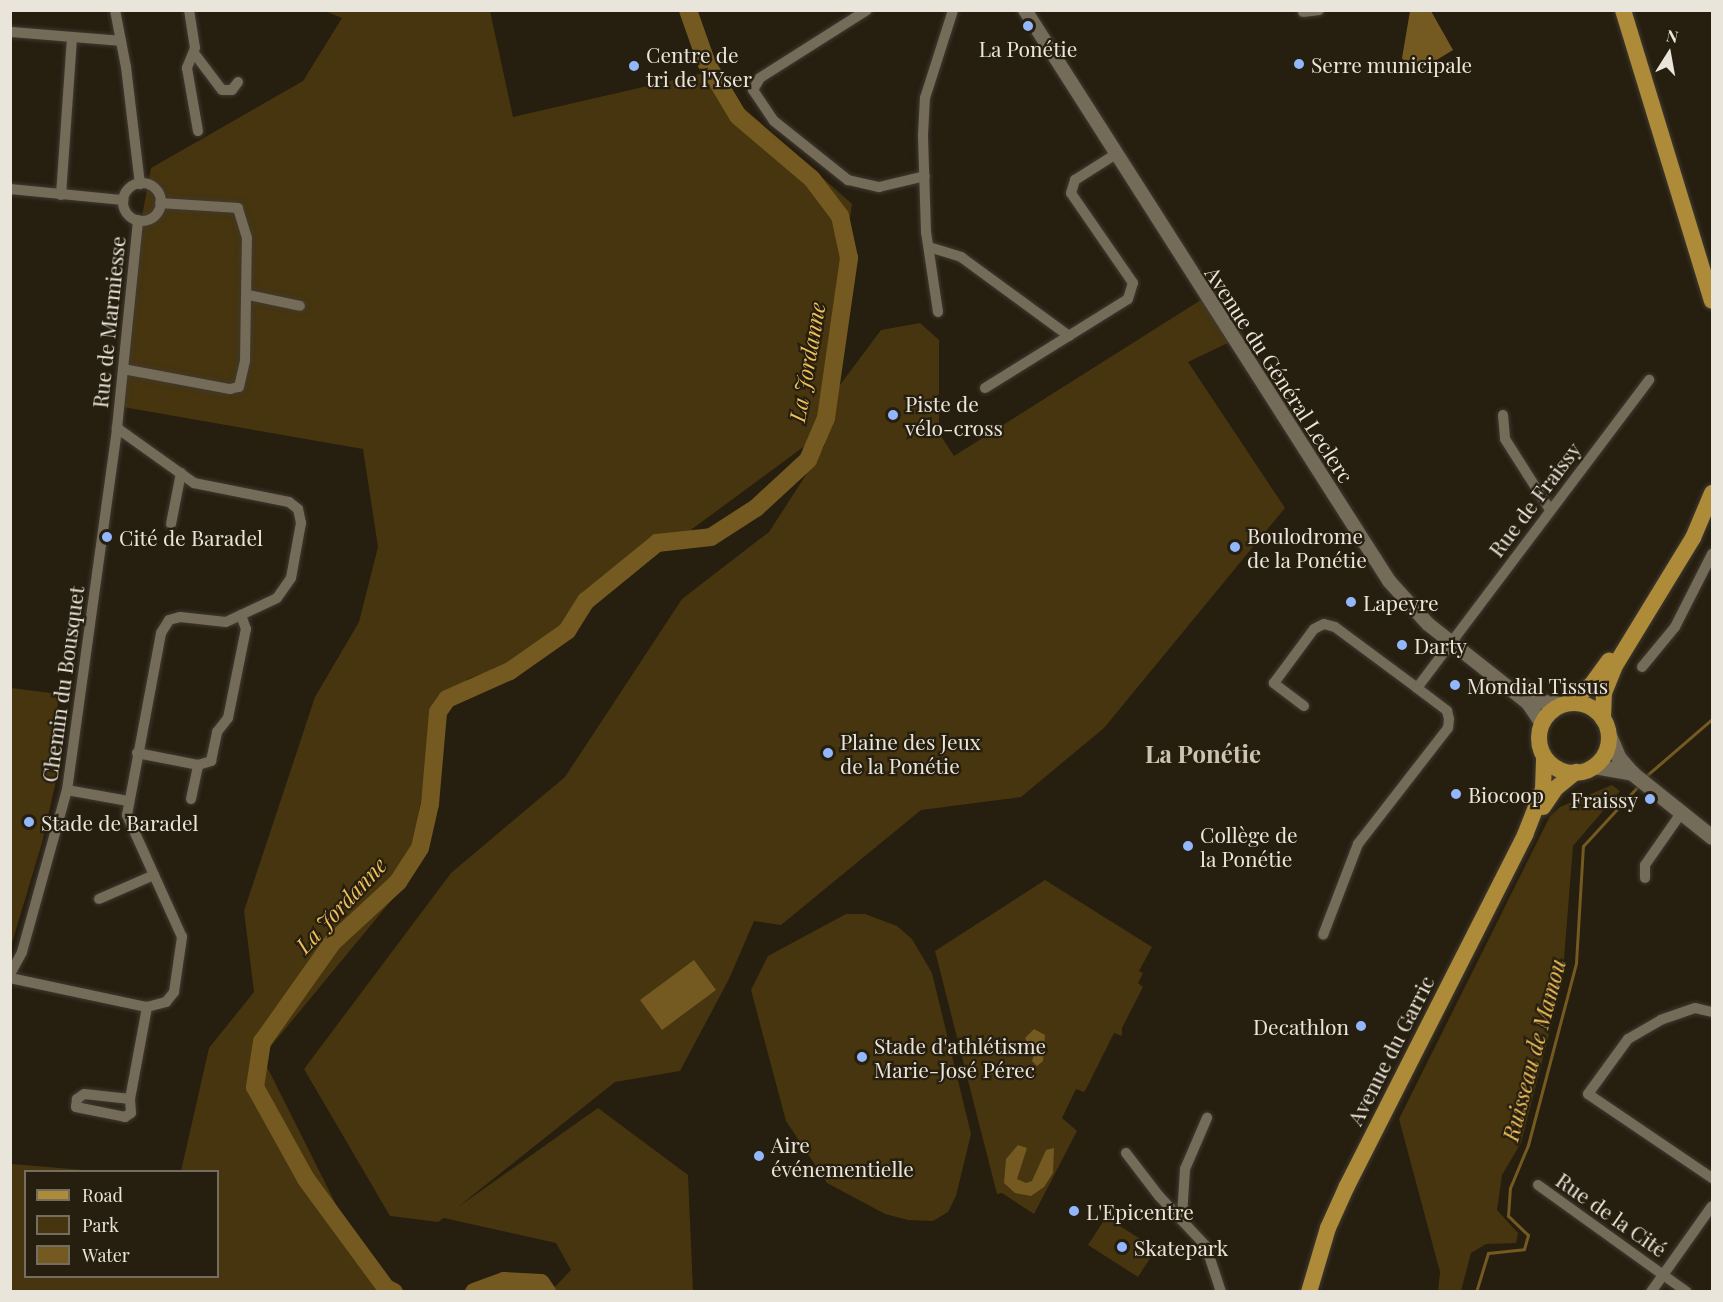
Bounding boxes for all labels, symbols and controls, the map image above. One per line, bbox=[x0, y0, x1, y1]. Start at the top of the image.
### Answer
marker: La Ponétie bbox=[1021, 19, 1035, 33]
north arrow bbox=[1639, 24, 1699, 84]
text: N bbox=[1665, 24, 1680, 47]
place label: La Ponétie bbox=[979, 35, 1077, 61]
place label: Centre de tri de l'Yser bbox=[646, 41, 753, 91]
place label: Serre municipale bbox=[1311, 51, 1472, 77]
marker: Serre municipale bbox=[1292, 57, 1306, 71]
marker: Centre de tri de l'Yser bbox=[627, 59, 641, 73]
street label: Rue de Marmiesse bbox=[86, 235, 130, 409]
street label: Avenue du Général Leclerc bbox=[1201, 261, 1359, 487]
water label: La Jordanne bbox=[784, 300, 830, 424]
place label: Piste de vélo-cross bbox=[905, 390, 1003, 440]
marker: Piste de vélo-cross bbox=[886, 408, 900, 422]
street label: Rue de Fraissy bbox=[1483, 437, 1585, 561]
place label: Boulodrome de la Ponétie bbox=[1247, 522, 1368, 572]
place label: Cité de Baradel bbox=[119, 524, 263, 550]
marker: Cité de Baradel bbox=[100, 530, 114, 544]
marker: Boulodrome de la Ponétie bbox=[1228, 540, 1242, 554]
street label: Chemin du Bousquet bbox=[36, 584, 88, 784]
place label: Lapeyre bbox=[1363, 589, 1439, 615]
marker: Lapeyre bbox=[1344, 595, 1358, 609]
place label: Darty bbox=[1414, 632, 1467, 658]
marker: Darty bbox=[1395, 638, 1409, 652]
place label: Mondial Tissus bbox=[1467, 672, 1609, 698]
marker: Mondial Tissus bbox=[1448, 678, 1462, 692]
place label: Plaine des Jeux de la Ponétie bbox=[840, 728, 981, 778]
district label: La Ponétie bbox=[1145, 740, 1261, 768]
marker: Plaine des Jeux de la Ponétie bbox=[821, 746, 835, 760]
place label: Biocoop bbox=[1468, 781, 1544, 807]
place label: Fraissy bbox=[1571, 786, 1638, 812]
marker: Biocoop bbox=[1449, 787, 1463, 801]
marker: Fraissy bbox=[1643, 792, 1657, 806]
place label: Stade de Baradel bbox=[41, 809, 199, 835]
marker: Stade de Baradel bbox=[22, 815, 36, 829]
place label: Collège de la Ponétie bbox=[1200, 821, 1298, 871]
marker: Collège de la Ponétie bbox=[1181, 839, 1195, 853]
water label: La Jordanne bbox=[290, 852, 392, 958]
water label: Ruisseau de Mamou bbox=[1497, 956, 1571, 1144]
street label: Avenue du Garric bbox=[1341, 971, 1439, 1129]
place label: Decathlon bbox=[1253, 1013, 1349, 1039]
marker: Decathlon bbox=[1354, 1019, 1368, 1033]
place label: Stade d'athlétisme Marie-José Pérec bbox=[874, 1032, 1046, 1082]
marker: Stade d'athlétisme Marie-José Pérec bbox=[855, 1050, 869, 1064]
place label: Aire événementielle bbox=[771, 1131, 914, 1181]
marker: Aire événementielle bbox=[752, 1149, 766, 1163]
street label: Rue de la Cité bbox=[1551, 1166, 1673, 1262]
legend bbox=[24, 1170, 219, 1278]
text: Road bbox=[82, 1183, 123, 1207]
place label: L'Epicentre bbox=[1086, 1198, 1194, 1224]
marker: L'Epicentre bbox=[1067, 1204, 1081, 1218]
text: Park bbox=[82, 1213, 119, 1237]
place label: Skatepark bbox=[1134, 1234, 1228, 1260]
marker: Skatepark bbox=[1115, 1240, 1129, 1254]
text: Water bbox=[82, 1243, 130, 1267]

